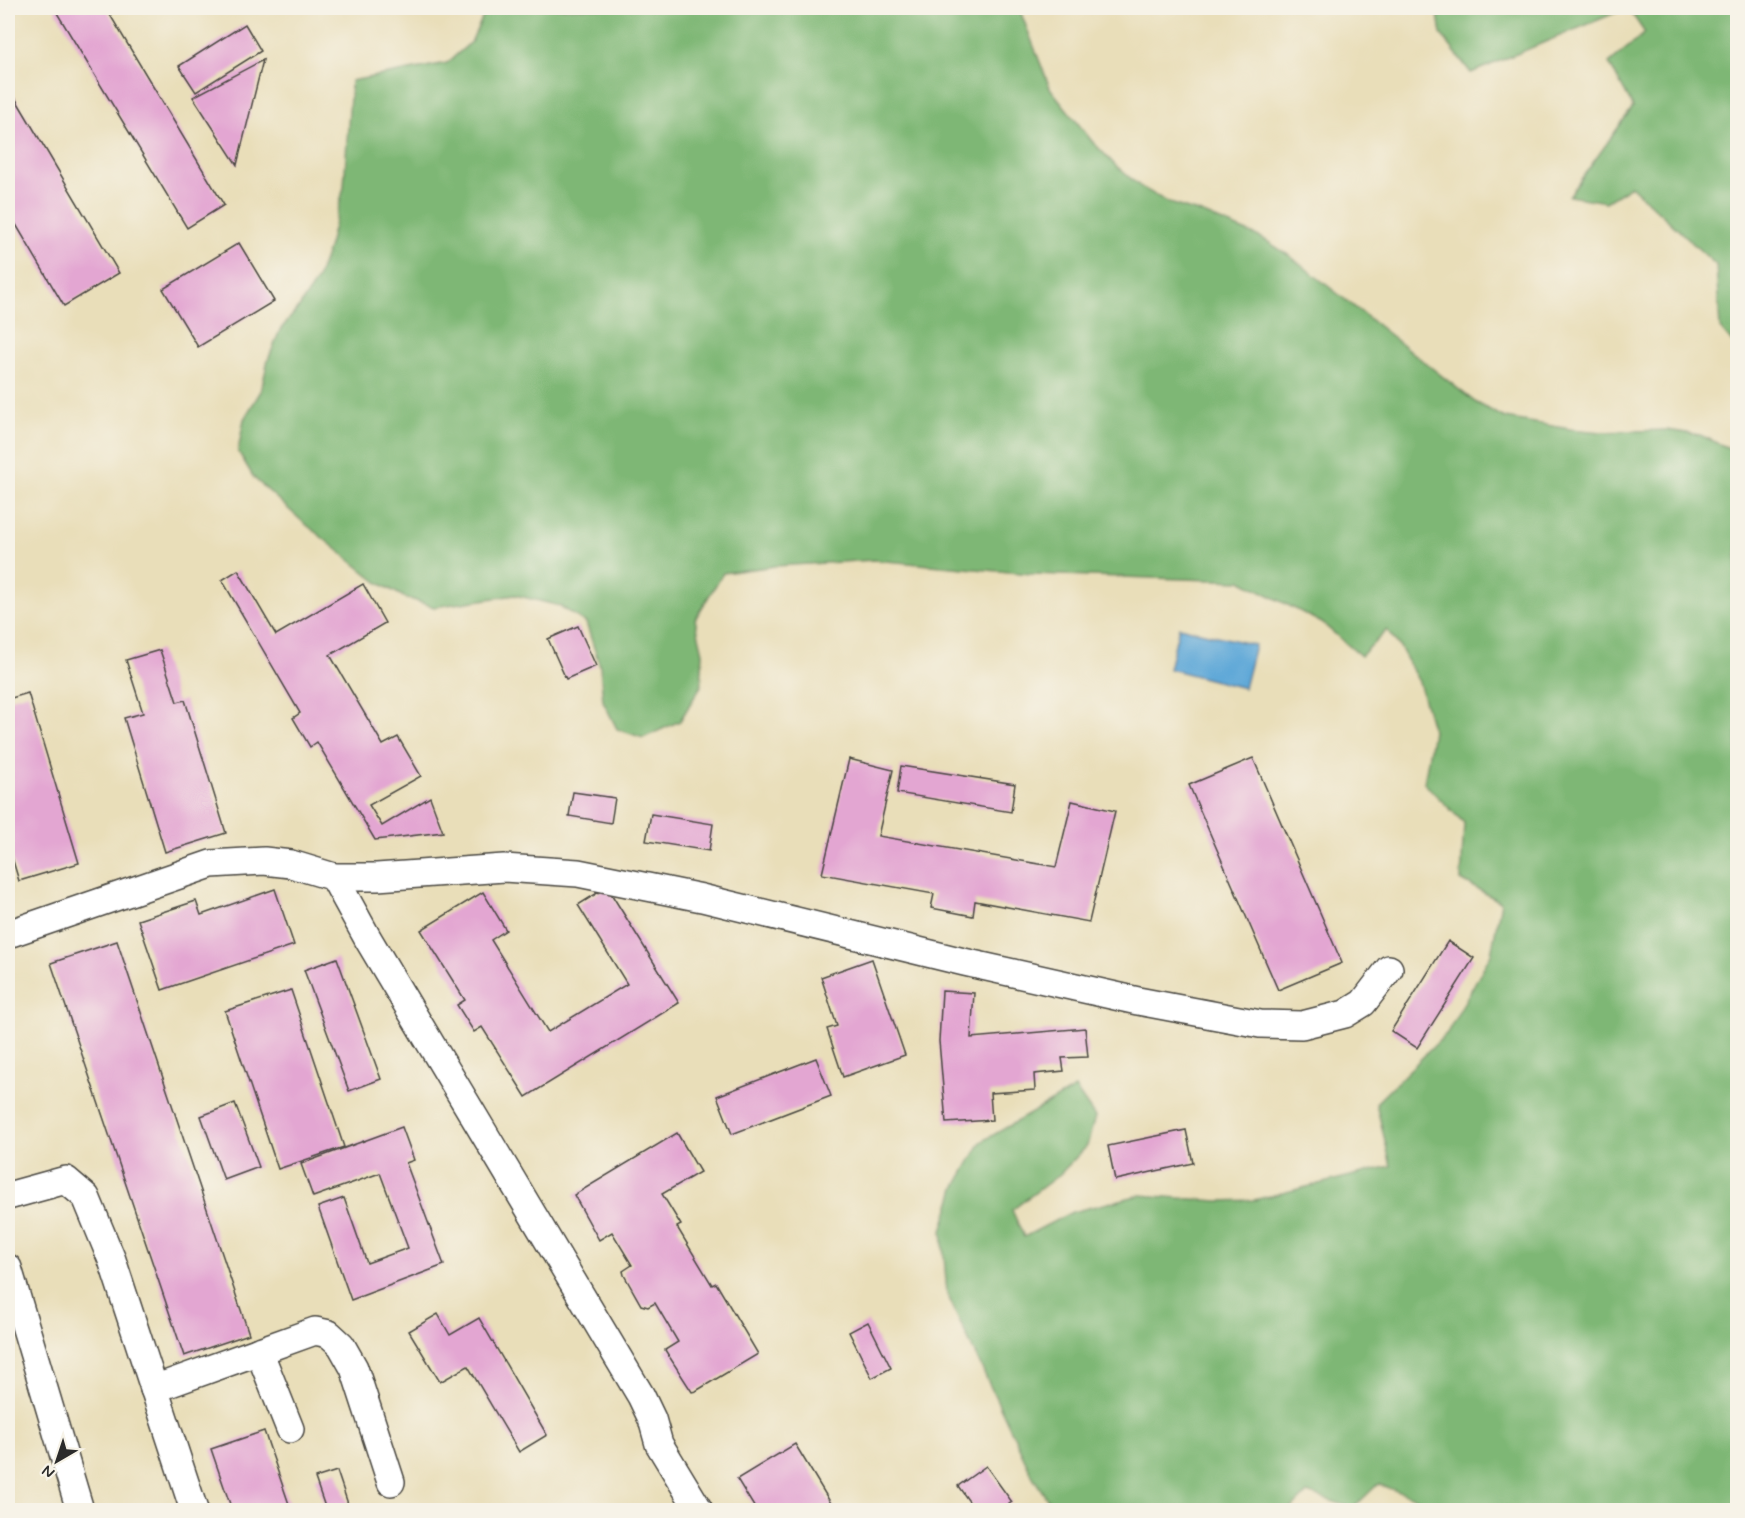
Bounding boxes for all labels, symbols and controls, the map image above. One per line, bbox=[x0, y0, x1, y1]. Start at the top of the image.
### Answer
north arrow bbox=[27, 1431, 87, 1491]
text: N bbox=[38, 1460, 59, 1483]

